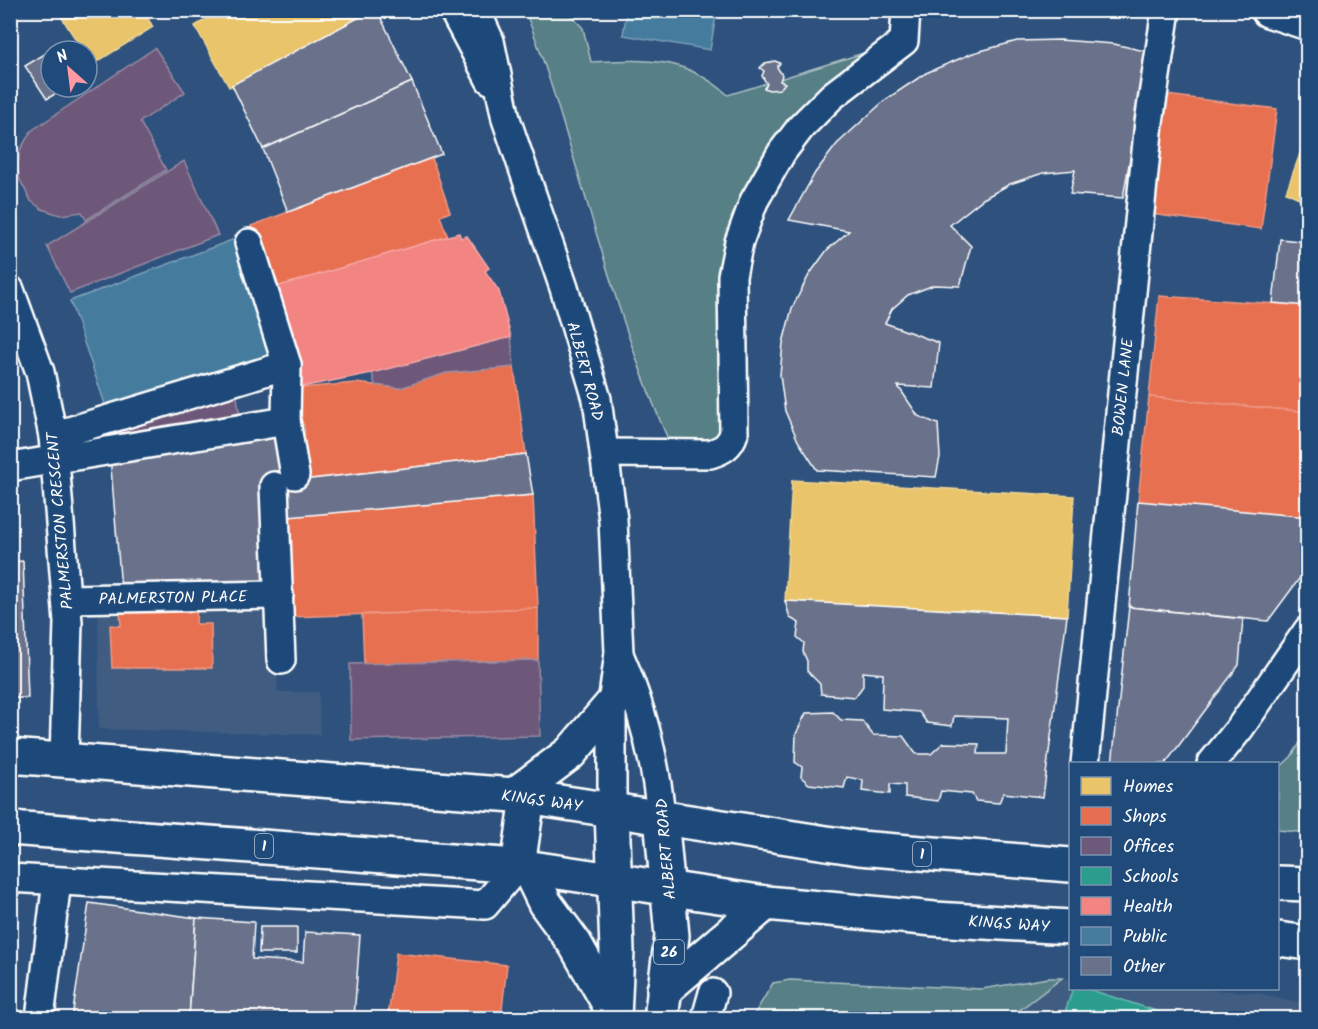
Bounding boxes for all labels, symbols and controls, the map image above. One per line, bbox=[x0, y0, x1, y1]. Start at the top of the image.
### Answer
north arrow bbox=[39, 39, 99, 99]
text: N bbox=[52, 44, 73, 70]
street label: ALBERT ROAD bbox=[559, 319, 610, 424]
street label: BOWEN LANE bbox=[1106, 337, 1141, 437]
street label: PALMERSTON CRESCENT bbox=[40, 430, 81, 610]
street label: PALMERSTON PLACE bbox=[98, 585, 248, 612]
legend bbox=[1069, 762, 1279, 990]
text: Homes bbox=[1123, 773, 1174, 802]
street label: KINGS WAY bbox=[500, 783, 585, 820]
street label: ALBERT ROAD bbox=[650, 797, 683, 901]
text: Shops bbox=[1123, 803, 1167, 832]
text: Offices bbox=[1123, 833, 1174, 862]
road number: 1 bbox=[255, 834, 273, 858]
road number: 1 bbox=[913, 842, 931, 866]
text: Schools bbox=[1123, 863, 1179, 892]
text: Health bbox=[1123, 893, 1173, 922]
street label: KINGS WAY bbox=[967, 909, 1051, 940]
text: Public bbox=[1123, 923, 1168, 952]
road number: 26 bbox=[654, 940, 684, 964]
text: Other bbox=[1123, 953, 1166, 982]

